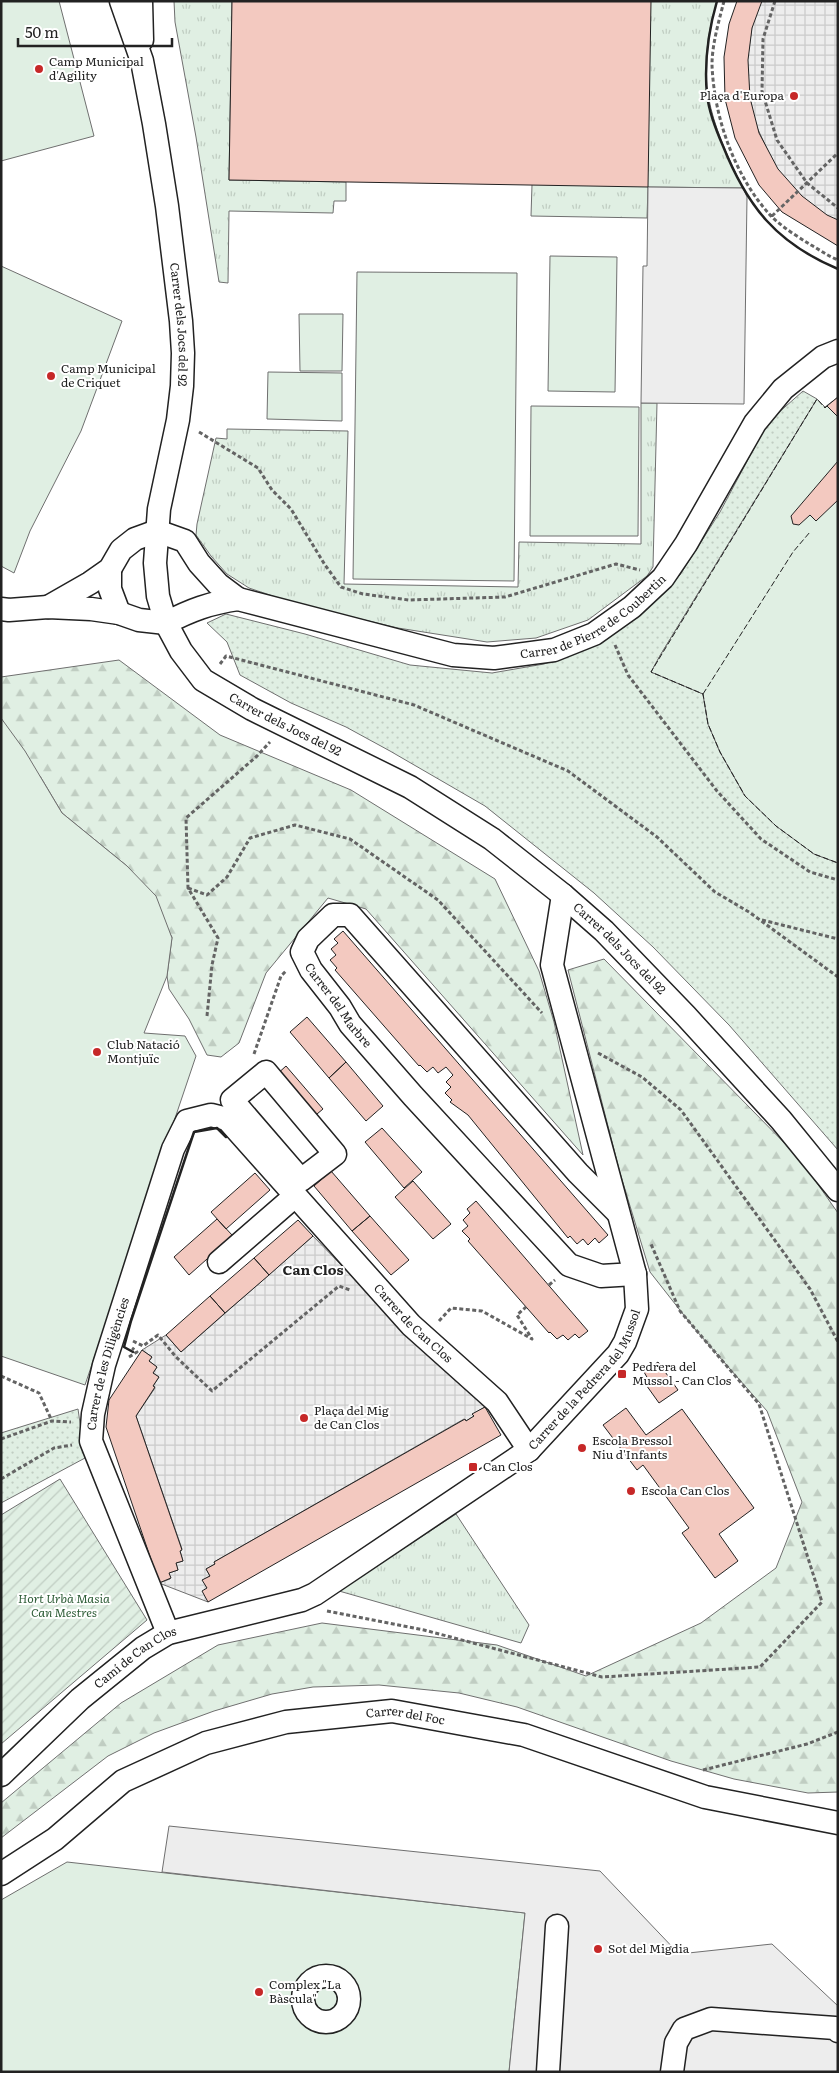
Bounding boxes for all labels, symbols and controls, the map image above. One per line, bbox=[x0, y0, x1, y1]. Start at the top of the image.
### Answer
scale bar bbox=[18, 15, 171, 47]
text: 50 m bbox=[25, 20, 59, 43]
place label: Camp Municipal d'Agility bbox=[49, 52, 144, 84]
marker: Camp Municipal d'Agility bbox=[33, 63, 45, 75]
place label: Plaça d'Europa bbox=[700, 86, 785, 104]
marker: Plaça d'Europa bbox=[788, 90, 800, 102]
street label: Carrer dels Jocs del 92 bbox=[166, 261, 193, 387]
place label: Camp Municipal de Criquet bbox=[61, 359, 156, 391]
marker: Camp Municipal de Criquet bbox=[45, 370, 57, 382]
street label: Carrer de Pierre de Coubertin bbox=[519, 570, 670, 662]
street label: Carrer dels Jocs del 92 bbox=[226, 687, 345, 760]
street label: Carrer dels Jocs del 92 bbox=[569, 898, 671, 998]
street label: Carrer del Marbre bbox=[301, 959, 377, 1051]
place label: Club Natació Montjuïc bbox=[107, 1035, 180, 1067]
marker: Club Natació Montjuïc bbox=[91, 1046, 103, 1058]
district label: Can Clos bbox=[283, 1259, 343, 1279]
street label: Carrer de Can Clos bbox=[370, 1279, 458, 1367]
street label: Carrer de les Diligències bbox=[82, 1294, 133, 1431]
street label: Carrer de la Pedrera del Mussol bbox=[524, 1306, 644, 1453]
place label: Pedrera del Mussol - Can Clos bbox=[632, 1357, 732, 1389]
marker: Pedrera del Mussol - Can Clos bbox=[616, 1368, 628, 1380]
place label: Plaça del Mig de Can Clos bbox=[314, 1401, 389, 1433]
marker: Plaça del Mig de Can Clos bbox=[298, 1412, 310, 1424]
place label: Escola Bressol Niu d'Infants bbox=[592, 1431, 672, 1463]
marker: Escola Bressol Niu d'Infants bbox=[576, 1442, 588, 1454]
place label: Can Clos bbox=[483, 1457, 533, 1475]
marker: Can Clos bbox=[467, 1461, 479, 1473]
place label: Escola Can Clos bbox=[641, 1481, 730, 1499]
marker: Escola Can Clos bbox=[625, 1485, 637, 1497]
park label: Hort Urbà Masia Can Mestres bbox=[18, 1589, 110, 1621]
street label: Camí de Can Clos bbox=[90, 1621, 178, 1692]
street label: Carrer del Foc bbox=[365, 1701, 447, 1728]
place label: Sot del Migdia bbox=[608, 1939, 690, 1957]
marker: Sot del Migdia bbox=[592, 1943, 604, 1955]
place label: Complex "La Bàscula" bbox=[269, 1975, 342, 2007]
marker: Complex "La Bàscula" bbox=[253, 1986, 265, 1998]

